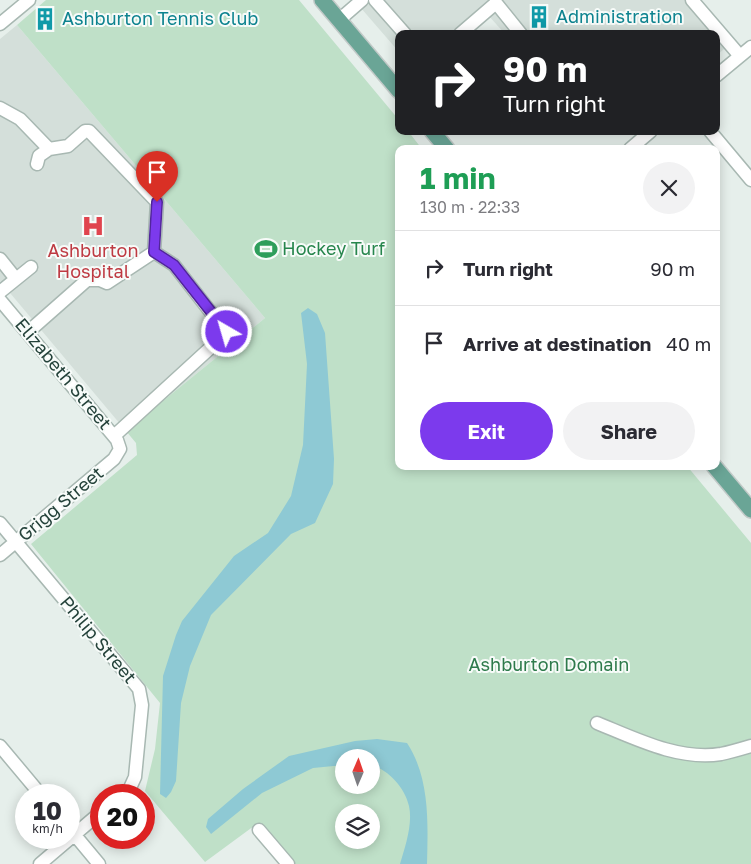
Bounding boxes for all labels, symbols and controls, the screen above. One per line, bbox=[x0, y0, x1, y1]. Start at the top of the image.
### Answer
building icon: Administration bbox=[526, 4, 552, 30]
place label: Administration bbox=[556, 5, 683, 27]
building icon: Ashburton Tennis Club bbox=[32, 6, 58, 32]
place label: Ashburton Tennis Club bbox=[62, 7, 258, 29]
text: 90 m bbox=[503, 48, 587, 90]
icon: right bbox=[420, 50, 485, 115]
text: Turn right bbox=[503, 90, 606, 117]
pin bbox=[136, 151, 178, 202]
icon: arrive bbox=[143, 158, 171, 186]
text: 1 min bbox=[420, 160, 496, 196]
button: close bbox=[643, 162, 695, 214]
text: 130 m · 22:33 bbox=[420, 197, 520, 217]
hospital icon: Ashburton Hospital bbox=[80, 213, 106, 239]
sports icon: Hockey Turf bbox=[253, 236, 279, 262]
place label: Hockey Turf bbox=[282, 237, 386, 259]
place label: Ashburton Hospital bbox=[48, 239, 139, 282]
icon: right bbox=[420, 254, 448, 282]
text: Turn right bbox=[463, 257, 553, 280]
text: 90 m bbox=[650, 257, 695, 280]
position arrow bbox=[200, 305, 252, 357]
street label: Elizabeth Street bbox=[11, 313, 117, 433]
icon: arrive bbox=[420, 329, 448, 357]
text: Arrive at destination bbox=[463, 332, 651, 355]
text: 40 m bbox=[666, 332, 711, 355]
button: Exit bbox=[420, 402, 553, 460]
button: Share bbox=[563, 402, 695, 460]
street label: Grigg Street bbox=[13, 461, 107, 545]
street label: Philip Street bbox=[56, 591, 142, 687]
park label: Ashburton Domain bbox=[469, 653, 629, 675]
north arrow bbox=[335, 749, 380, 794]
map controls bbox=[335, 749, 380, 849]
speed limit sign: 20 bbox=[90, 784, 155, 849]
text: 10 bbox=[33, 795, 62, 826]
button: layers bbox=[335, 804, 380, 849]
text: km/h bbox=[32, 821, 63, 836]

